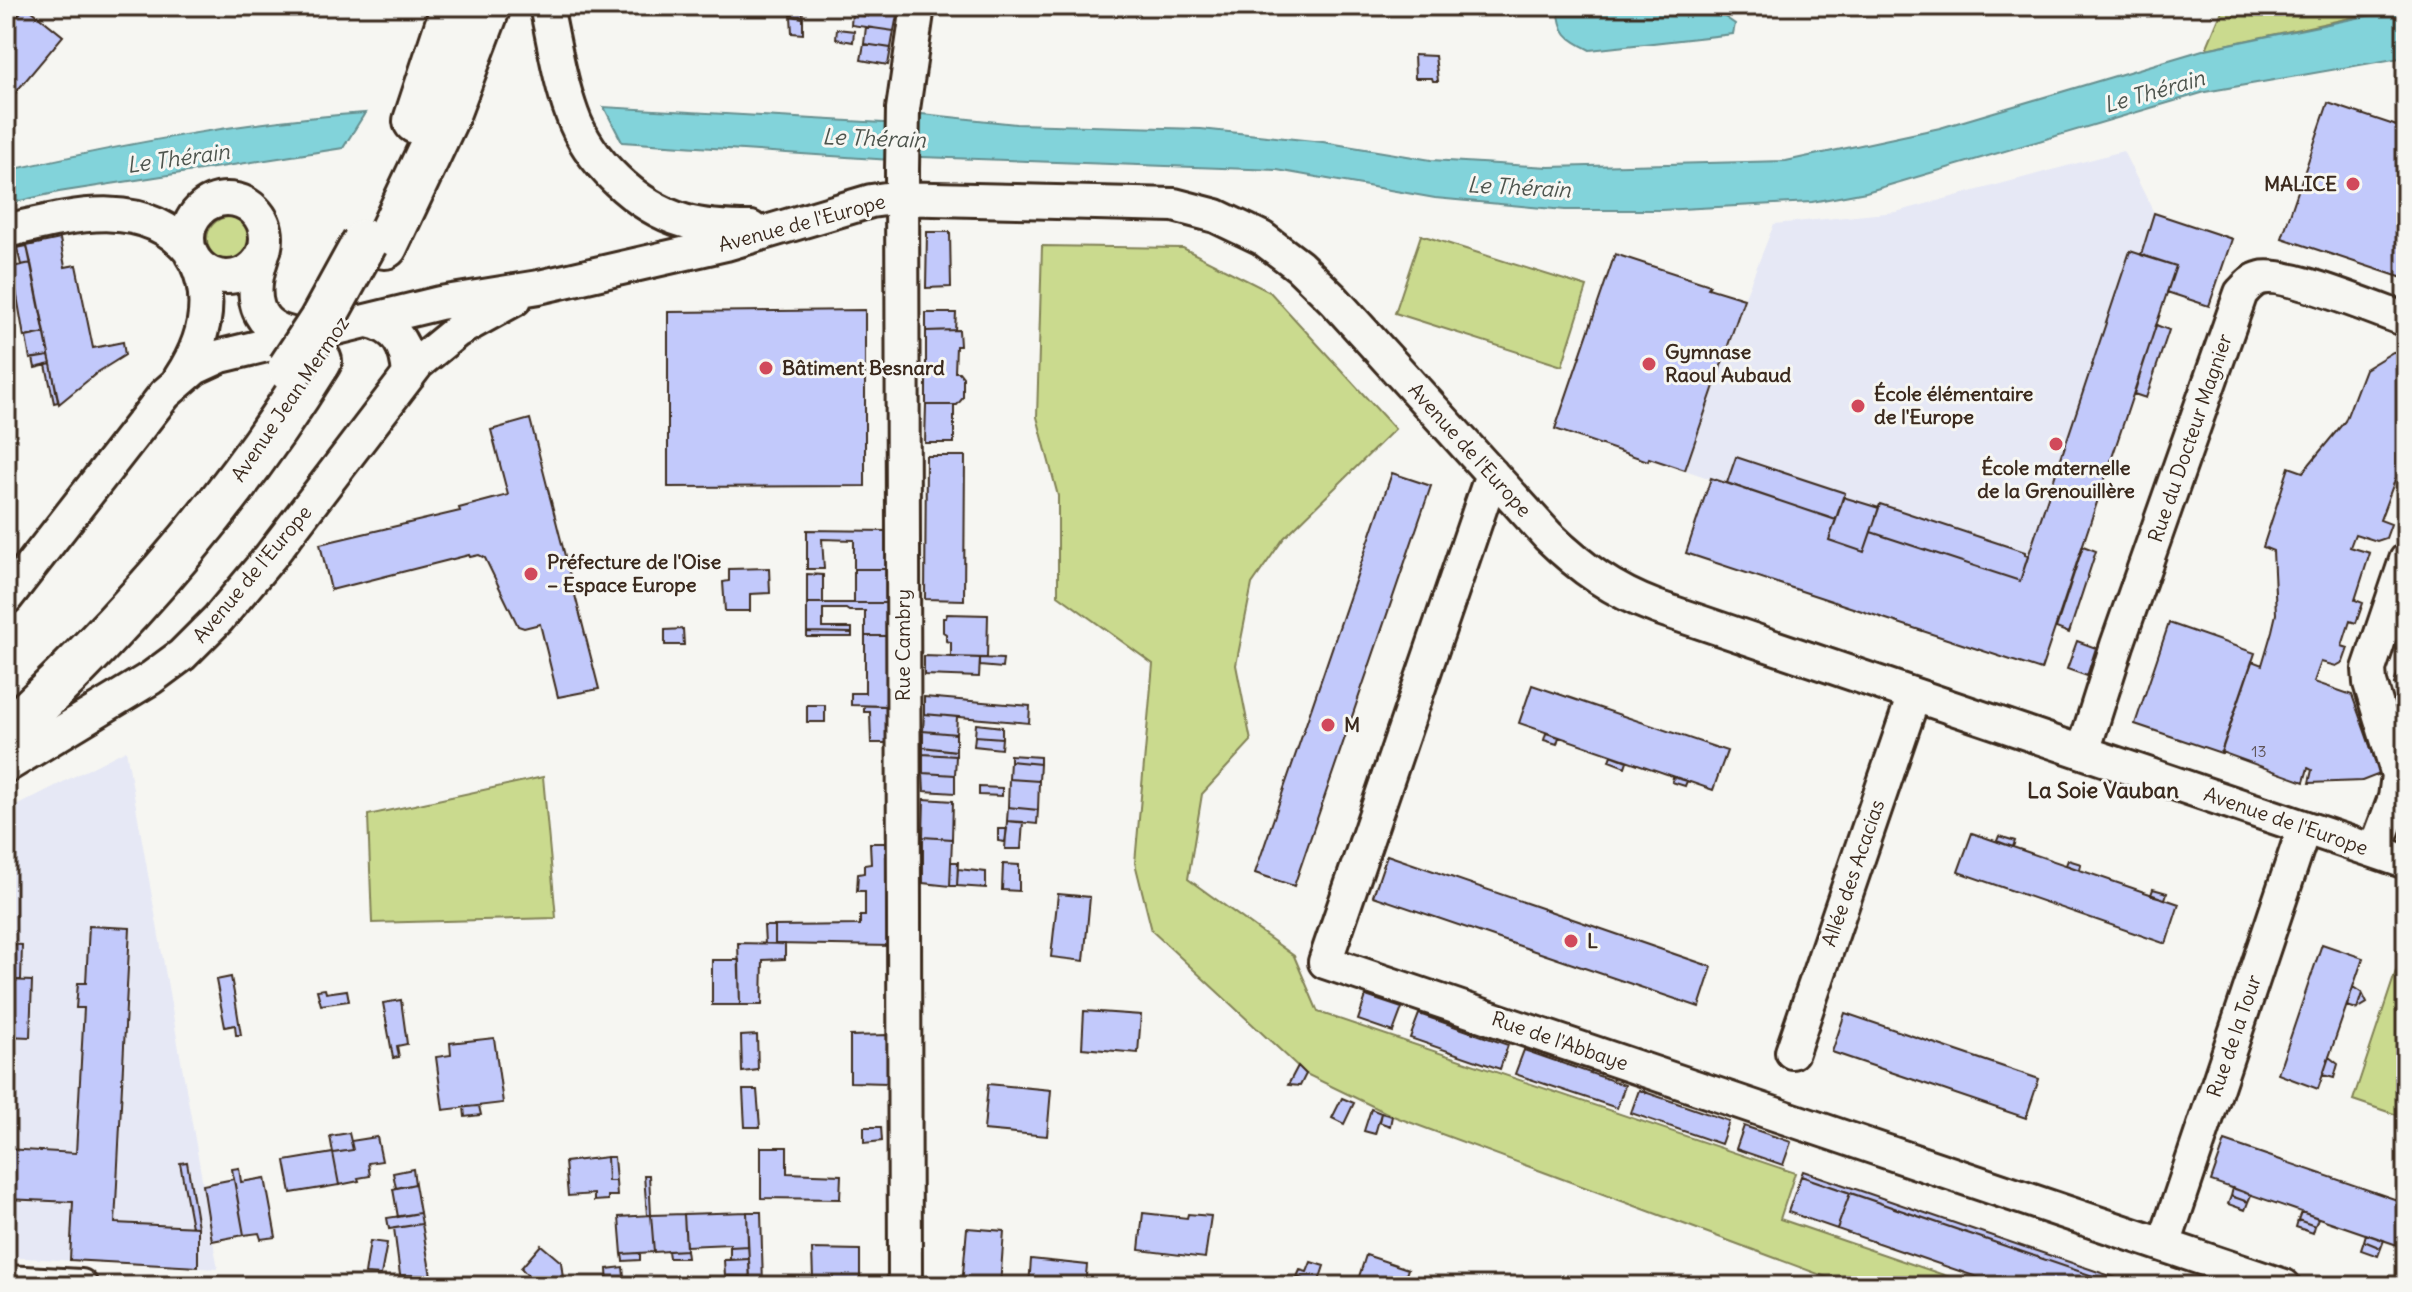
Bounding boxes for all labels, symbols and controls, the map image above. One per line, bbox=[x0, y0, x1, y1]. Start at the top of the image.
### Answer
water label: Le Thérain bbox=[2100, 63, 2209, 119]
water label: Le Thérain bbox=[822, 122, 927, 154]
water label: Le Thérain bbox=[125, 137, 232, 179]
water label: Le Thérain bbox=[1467, 170, 1573, 204]
place label: MALICE bbox=[2264, 171, 2337, 196]
marker: MALICE bbox=[2344, 175, 2362, 193]
street label: Avenue de l'Europe bbox=[716, 188, 888, 257]
street label: Avenue Jean Mermoz bbox=[225, 311, 354, 486]
street label: Rue du Docteur Magnier bbox=[2142, 330, 2237, 545]
place label: Gymnase Raoul Aubaud bbox=[1665, 339, 1792, 387]
place label: Bâtiment Besnard bbox=[782, 355, 945, 380]
marker: Gymnase Raoul Aubaud bbox=[1640, 355, 1658, 373]
marker: Bâtiment Besnard bbox=[757, 359, 775, 377]
street label: Avenue de l'Europe bbox=[1404, 377, 1537, 522]
place label: École élémentaire de l'Europe bbox=[1874, 381, 2034, 429]
marker: École élémentaire de l'Europe bbox=[1849, 397, 1867, 415]
marker: École maternelle de la Grenouillère bbox=[2047, 435, 2065, 453]
place label: École maternelle de la Grenouillère bbox=[1977, 455, 2135, 503]
street label: Avenue de l'Europe bbox=[187, 500, 316, 648]
place label: Préfecture de l'Oise – Espace Europe bbox=[547, 549, 721, 597]
marker: Préfecture de l'Oise – Espace Europe bbox=[522, 565, 540, 583]
street label: Rue Cambry bbox=[890, 589, 915, 701]
place label: M bbox=[1344, 712, 1360, 737]
marker: M bbox=[1319, 716, 1337, 734]
house number: 13 bbox=[2251, 741, 2267, 761]
district label: La Soie Vauban bbox=[2027, 776, 2179, 804]
street label: Avenue de l'Europe bbox=[2201, 781, 2371, 860]
street label: Allée des Acacias bbox=[1816, 796, 1889, 950]
place label: L bbox=[1587, 928, 1598, 953]
marker: L bbox=[1562, 932, 1580, 950]
street label: Rue de la Tour bbox=[2201, 971, 2266, 1100]
street label: Rue de l'Abbaye bbox=[1489, 1005, 1632, 1076]

